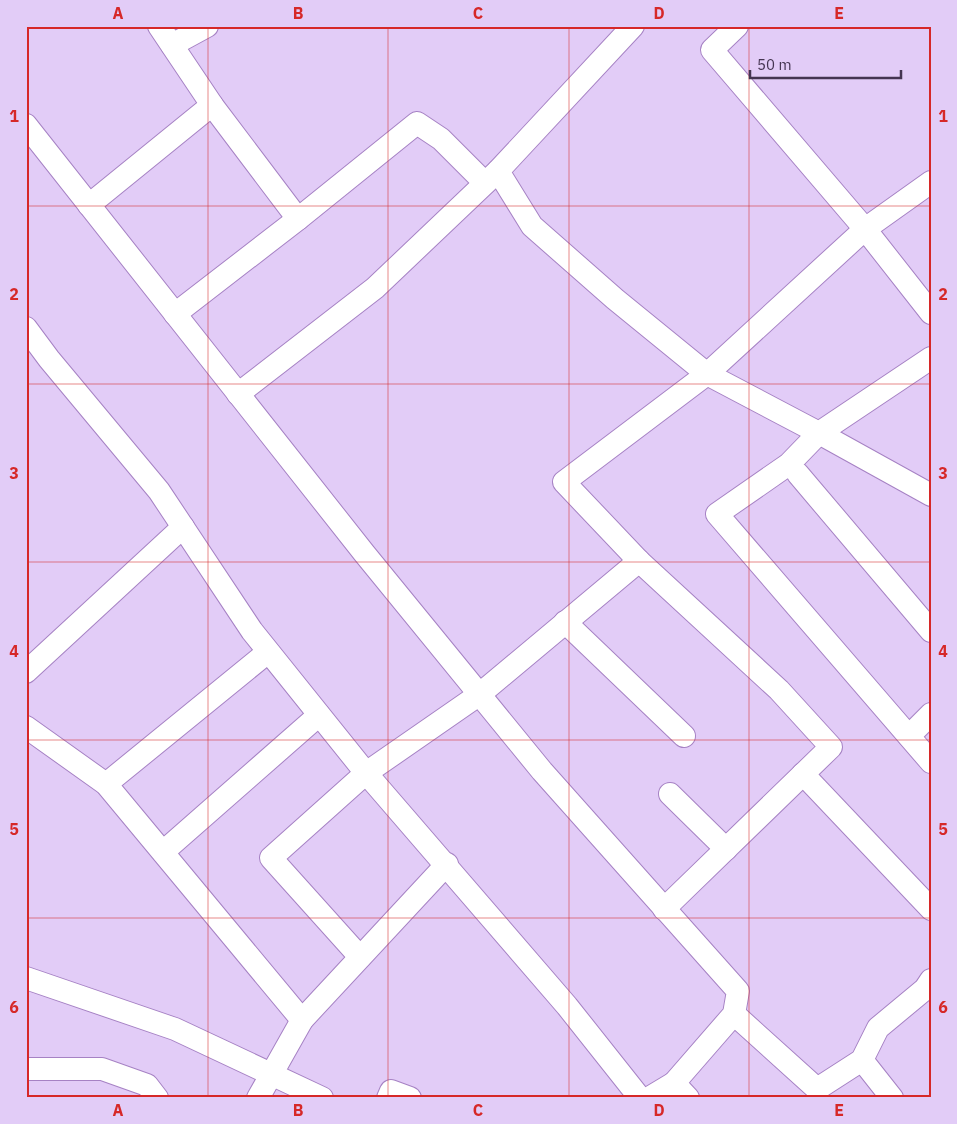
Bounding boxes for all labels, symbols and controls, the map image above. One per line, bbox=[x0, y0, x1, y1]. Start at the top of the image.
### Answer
text: A bbox=[113, 3, 124, 23]
text: B bbox=[293, 3, 304, 23]
text: C bbox=[473, 3, 483, 23]
text: D bbox=[653, 3, 665, 23]
text: E bbox=[834, 3, 844, 23]
scale bar bbox=[750, 48, 901, 80]
text: 50 m bbox=[757, 55, 792, 74]
text: 1 bbox=[9, 106, 19, 126]
text: 1 bbox=[938, 106, 948, 126]
text: 2 bbox=[9, 284, 19, 304]
text: 2 bbox=[938, 284, 948, 304]
text: 3 bbox=[9, 463, 19, 483]
text: 3 bbox=[938, 463, 948, 483]
text: 4 bbox=[9, 641, 19, 661]
text: 4 bbox=[938, 641, 948, 661]
text: 5 bbox=[9, 819, 19, 839]
text: 5 bbox=[938, 819, 948, 839]
text: 6 bbox=[9, 997, 19, 1017]
text: 6 bbox=[938, 997, 948, 1017]
text: A bbox=[113, 1100, 124, 1120]
text: B bbox=[293, 1100, 304, 1120]
text: C bbox=[473, 1100, 483, 1120]
text: D bbox=[653, 1100, 665, 1120]
text: E bbox=[834, 1100, 844, 1120]

